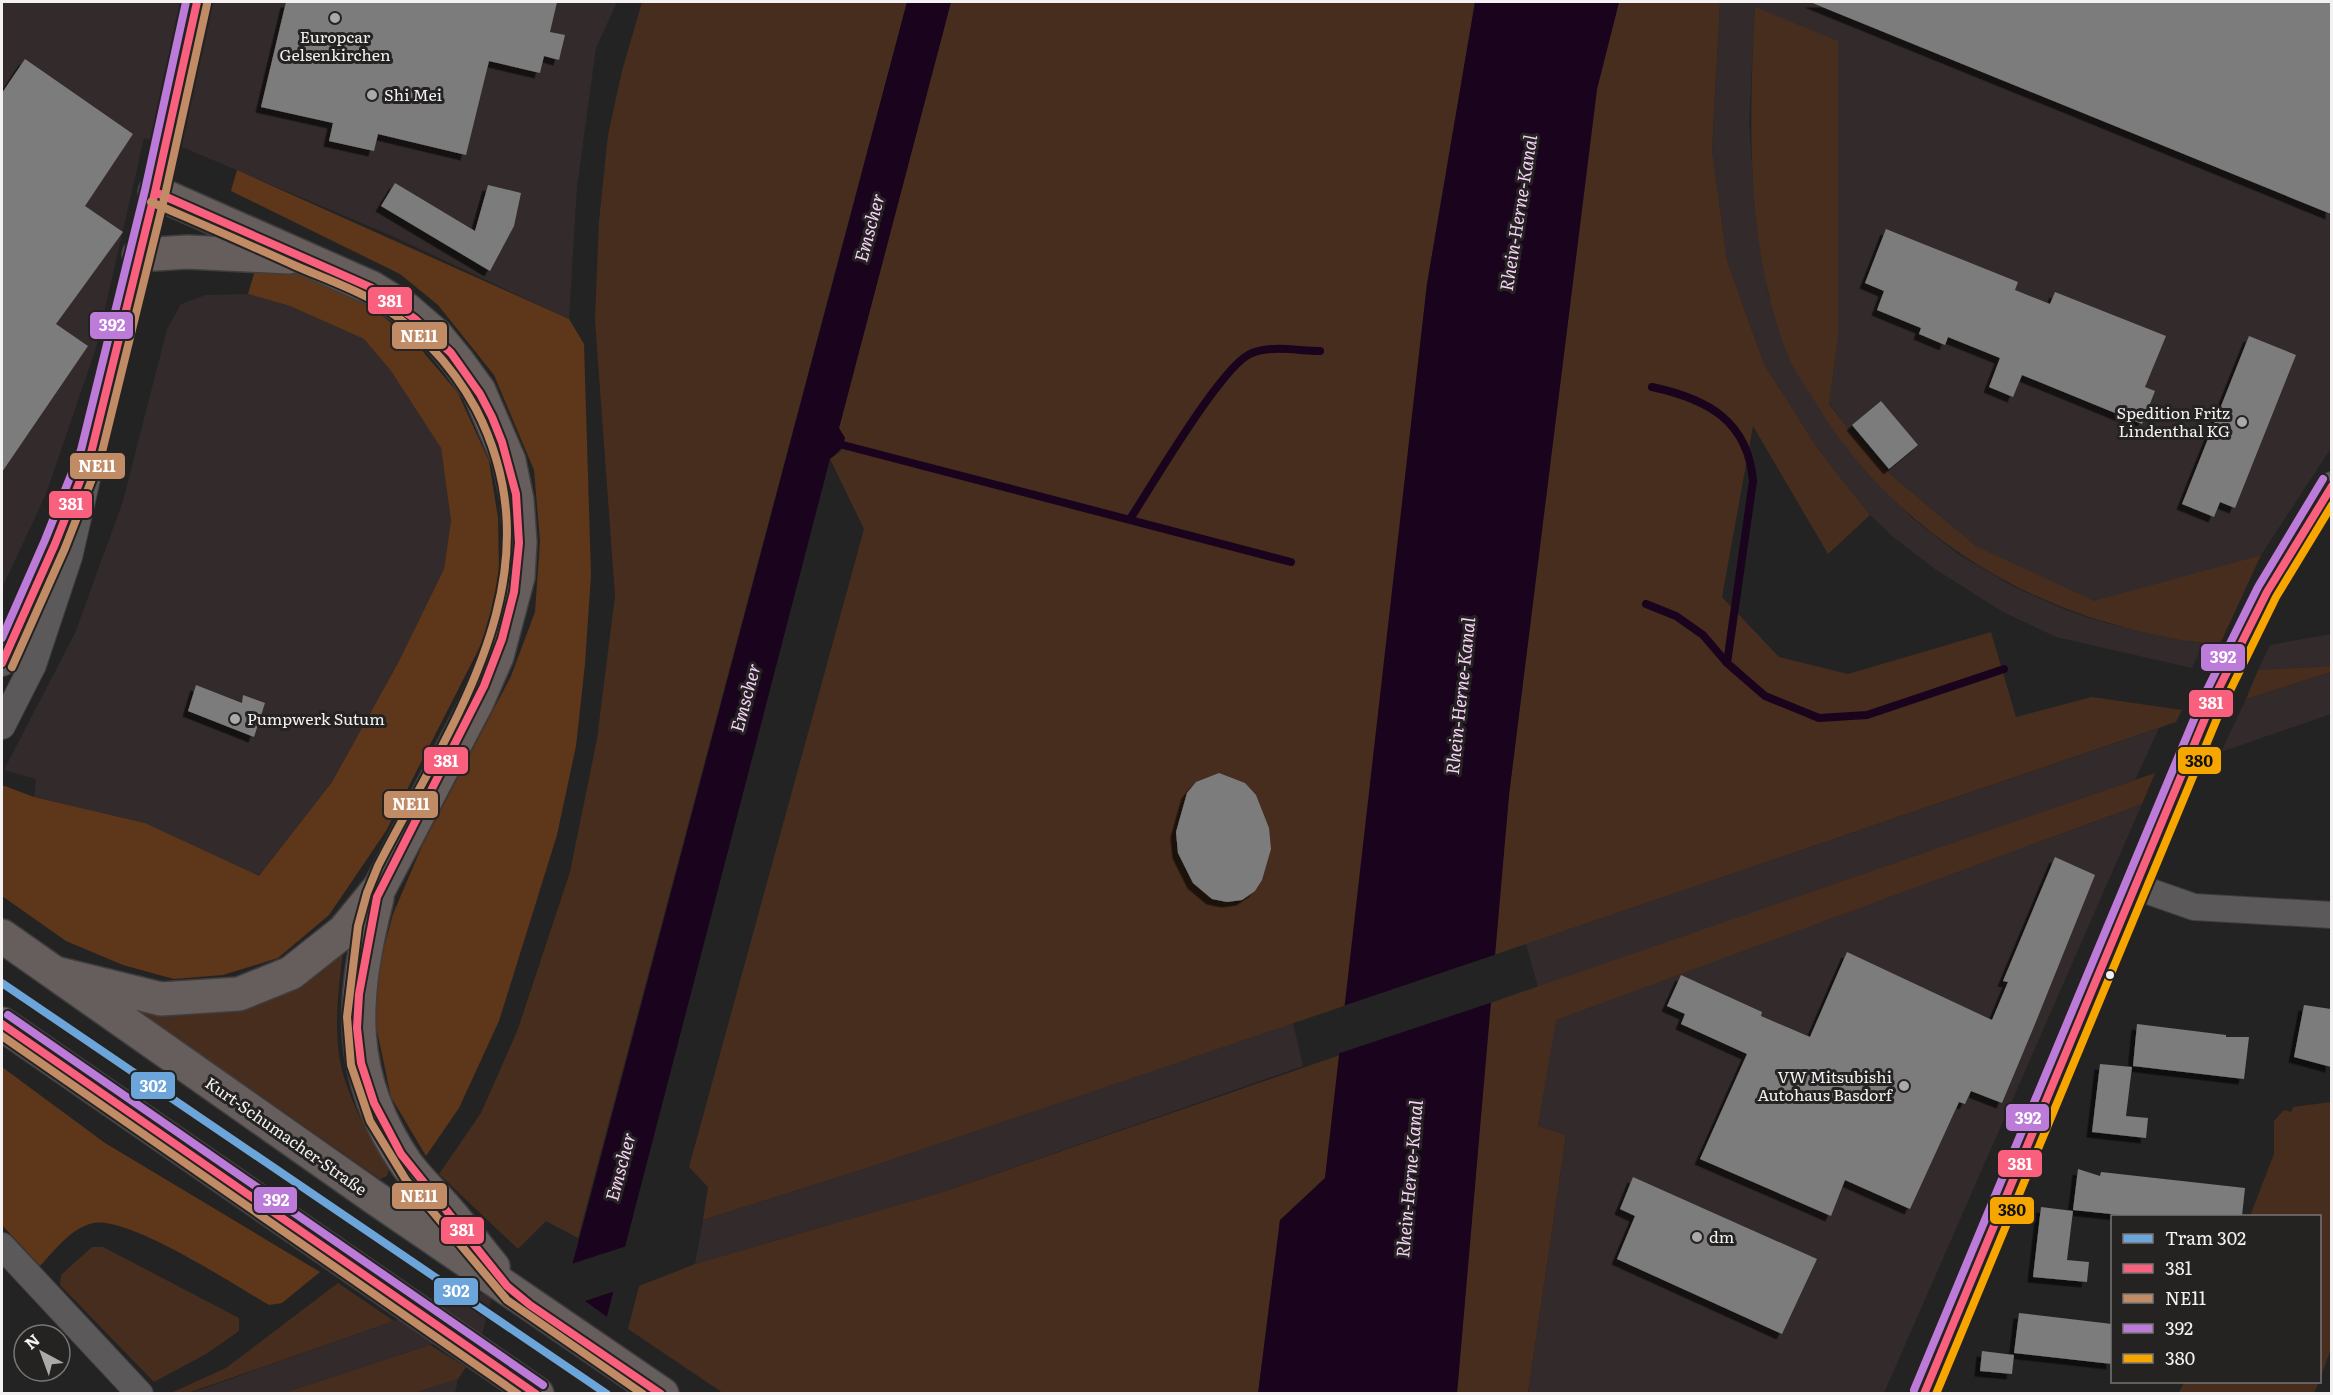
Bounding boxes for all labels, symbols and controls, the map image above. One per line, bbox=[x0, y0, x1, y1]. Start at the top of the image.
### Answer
marker: Europcar Gelsenkirchen bbox=[328, 11, 342, 25]
place label: Europcar Gelsenkirchen bbox=[280, 24, 391, 66]
place label: Shi Mei bbox=[384, 82, 442, 106]
marker: Shi Mei bbox=[365, 88, 379, 102]
water label: Rhein-Herne-Kanal bbox=[1492, 132, 1543, 293]
water label: Emscher bbox=[846, 190, 891, 265]
line badge: 381 bbox=[367, 286, 413, 315]
text: 381 bbox=[378, 288, 403, 312]
line badge: 392 bbox=[89, 311, 134, 340]
text: 392 bbox=[99, 312, 126, 336]
line badge: NE11 bbox=[391, 321, 448, 350]
text: NE11 bbox=[400, 323, 438, 347]
place label: Spedition Fritz Lindenthal KG bbox=[2117, 400, 2230, 442]
marker: Spedition Fritz Lindenthal KG bbox=[2235, 415, 2249, 429]
line badge: NE11 bbox=[69, 452, 126, 480]
text: NE11 bbox=[78, 453, 116, 477]
line badge: 381 bbox=[48, 490, 93, 519]
text: 381 bbox=[59, 491, 84, 515]
water label: Rhein-Herne-Kanal bbox=[1438, 615, 1481, 776]
line badge: 392 bbox=[2200, 643, 2246, 672]
text: 392 bbox=[2210, 644, 2237, 668]
water label: Emscher bbox=[722, 660, 767, 735]
line badge: 381 bbox=[2188, 689, 2234, 718]
text: 381 bbox=[2199, 690, 2224, 714]
place label: Pumpwerk Sutum bbox=[247, 706, 385, 730]
marker: Pumpwerk Sutum bbox=[228, 712, 242, 726]
line badge: 381 bbox=[423, 746, 469, 775]
line badge: 380 bbox=[2177, 746, 2222, 775]
text: 381 bbox=[434, 748, 459, 772]
text: 380 bbox=[2185, 748, 2213, 772]
line badge: NE11 bbox=[383, 790, 439, 819]
text: NE11 bbox=[392, 791, 430, 815]
unlabelled marker bbox=[2104, 969, 2116, 981]
place label: VW Mitsubishi Autohaus Basdorf bbox=[1757, 1064, 1894, 1106]
street label: Kurt-Schumacher-Straße bbox=[201, 1070, 372, 1200]
line badge: 302 bbox=[130, 1071, 176, 1100]
text: 302 bbox=[139, 1073, 167, 1097]
marker: VW Mitsubishi Autohaus Basdorf bbox=[1897, 1079, 1911, 1093]
water label: Rhein-Herne-Kanal bbox=[1388, 1098, 1429, 1259]
line badge: 392 bbox=[2005, 1103, 2050, 1132]
text: 392 bbox=[2015, 1105, 2042, 1129]
water label: Emscher bbox=[597, 1129, 642, 1204]
line badge: 381 bbox=[1997, 1149, 2043, 1178]
text: 381 bbox=[2008, 1151, 2033, 1175]
line badge: NE11 bbox=[391, 1182, 448, 1210]
text: NE11 bbox=[400, 1183, 438, 1207]
line badge: 392 bbox=[253, 1186, 298, 1214]
text: 392 bbox=[263, 1187, 290, 1211]
line badge: 380 bbox=[1989, 1196, 2035, 1225]
text: 380 bbox=[1998, 1197, 2026, 1221]
legend bbox=[2111, 1215, 2321, 1383]
line badge: 381 bbox=[440, 1216, 485, 1245]
text: 381 bbox=[450, 1217, 475, 1241]
place label: dm bbox=[1709, 1224, 1735, 1248]
text: Tram 302 bbox=[2165, 1224, 2246, 1251]
marker: dm bbox=[1690, 1230, 1704, 1244]
text: 381 bbox=[2165, 1254, 2192, 1281]
line badge: 302 bbox=[433, 1277, 479, 1306]
text: 302 bbox=[442, 1278, 470, 1302]
text: NE11 bbox=[2165, 1284, 2206, 1311]
text: 392 bbox=[2165, 1314, 2193, 1341]
north arrow bbox=[12, 1323, 72, 1383]
text: N bbox=[19, 1327, 44, 1354]
text: 380 bbox=[2165, 1344, 2195, 1371]

